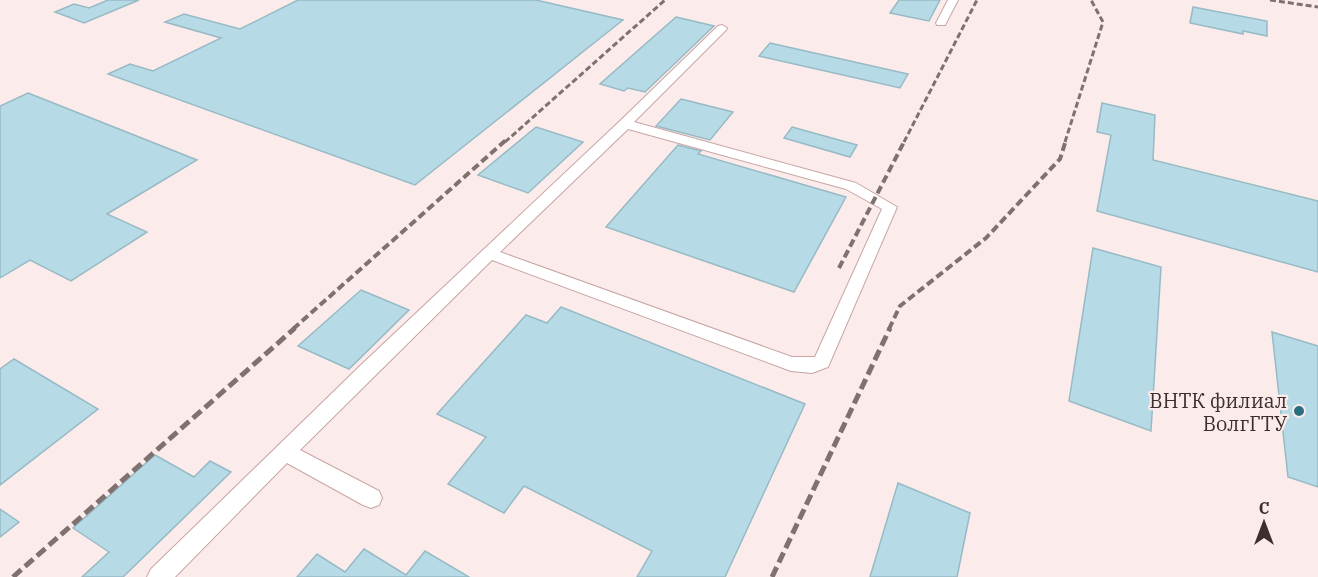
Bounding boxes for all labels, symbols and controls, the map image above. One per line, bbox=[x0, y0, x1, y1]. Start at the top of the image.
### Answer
place label: ВНТК филиал ВолгГТУ bbox=[1149, 387, 1287, 437]
marker: ВНТК филиал ВолгГТУ bbox=[1292, 404, 1306, 418]
north arrow bbox=[1234, 493, 1294, 553]
text: С bbox=[1259, 498, 1269, 518]

